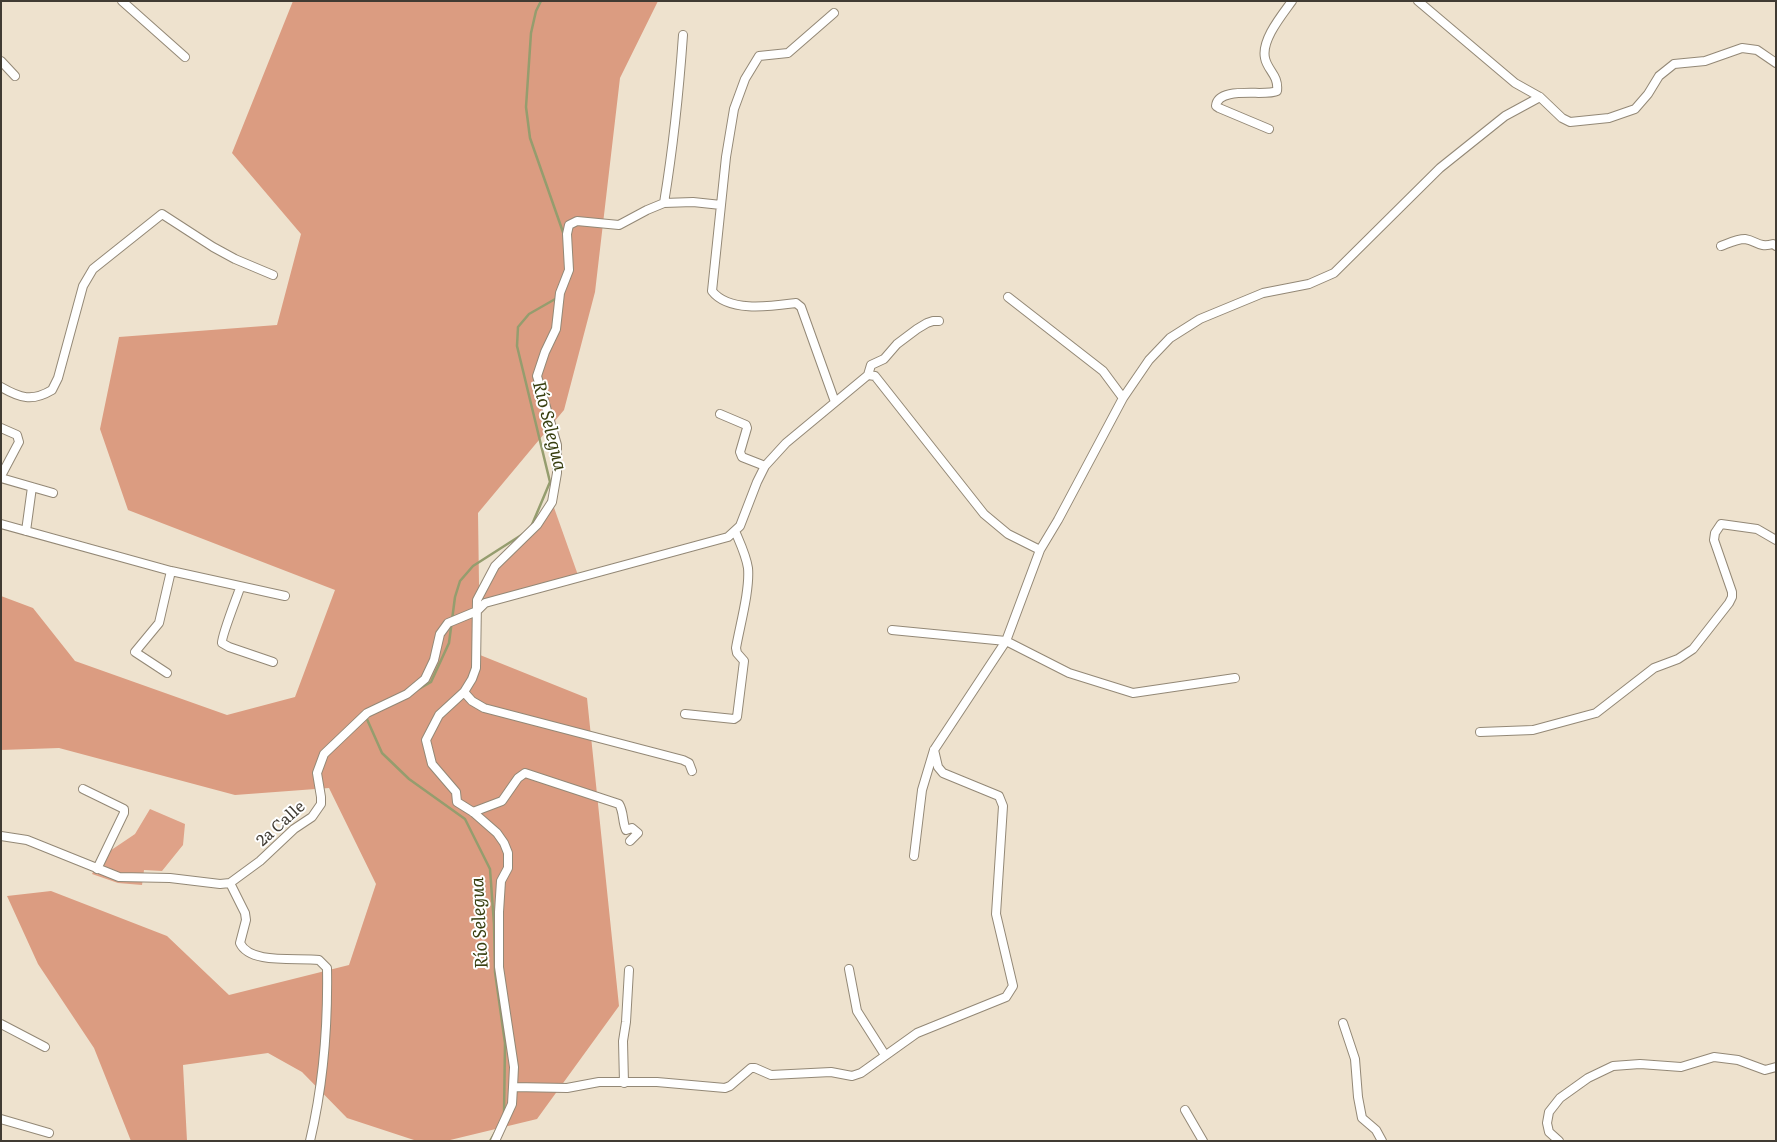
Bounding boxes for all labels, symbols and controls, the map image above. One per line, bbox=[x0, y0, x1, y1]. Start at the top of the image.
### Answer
water label: Río Selegua bbox=[527, 379, 571, 473]
street label: 2a Calle bbox=[253, 797, 309, 851]
water label: Río Selegua bbox=[467, 877, 493, 969]

